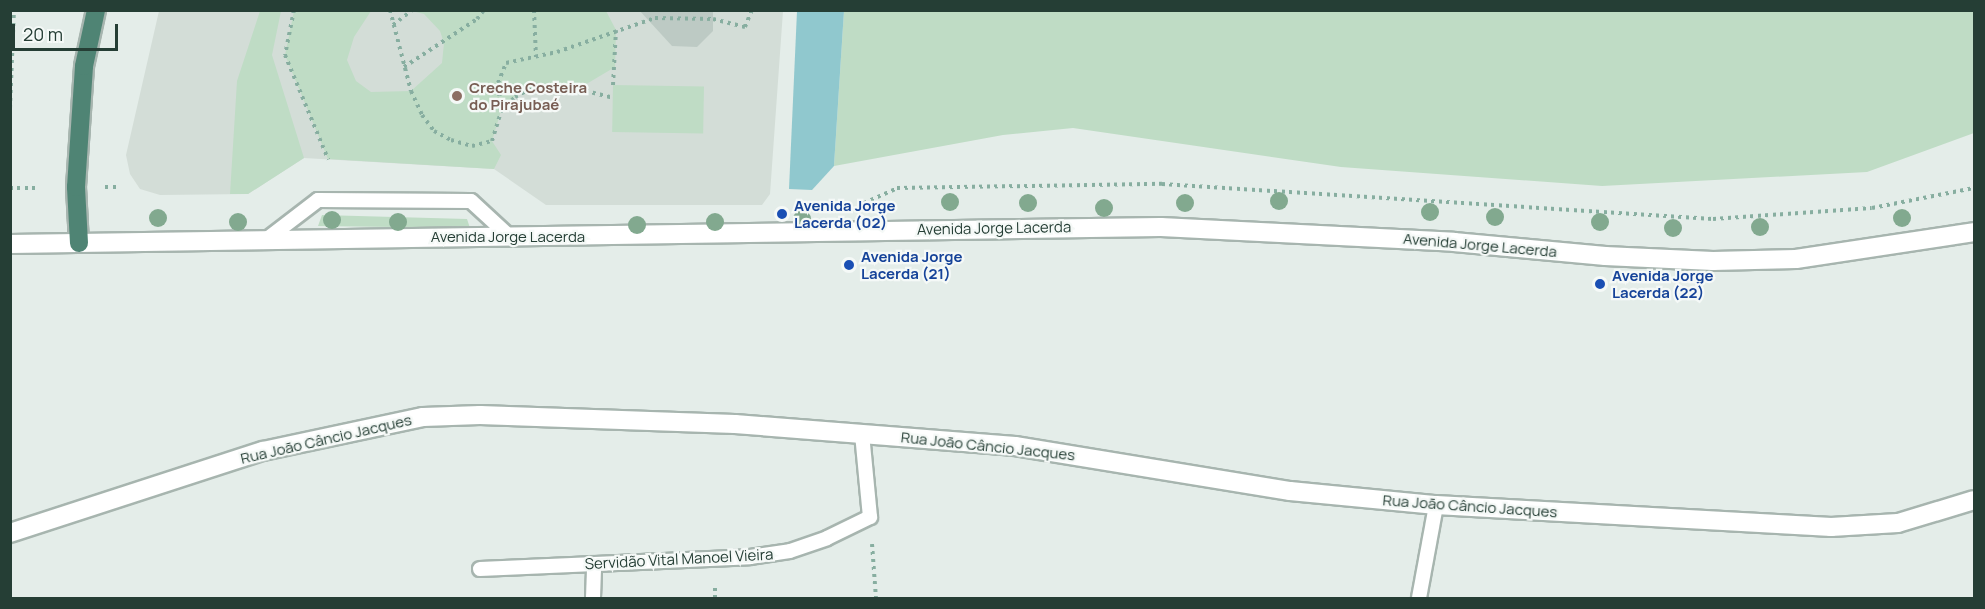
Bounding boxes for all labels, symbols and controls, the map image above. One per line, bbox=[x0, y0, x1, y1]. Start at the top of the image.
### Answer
scale bar bbox=[15, 12, 122, 50]
text: 20 m bbox=[23, 22, 63, 46]
place label: Creche Costeira do Pirajubaé bbox=[469, 78, 587, 113]
marker: Creche Costeira do Pirajubaé bbox=[450, 89, 464, 103]
place label: Avenida Jorge Lacerda (02) bbox=[794, 196, 895, 231]
marker: Avenida Jorge Lacerda (02) bbox=[775, 207, 789, 221]
street label: Avenida Jorge Lacerda bbox=[917, 218, 1071, 238]
street label: Avenida Jorge Lacerda bbox=[431, 228, 585, 246]
street label: Avenida Jorge Lacerda bbox=[1402, 229, 1558, 261]
place label: Avenida Jorge Lacerda (21) bbox=[861, 247, 962, 282]
marker: Avenida Jorge Lacerda (21) bbox=[842, 258, 856, 272]
place label: Avenida Jorge Lacerda (22) bbox=[1612, 266, 1713, 301]
marker: Avenida Jorge Lacerda (22) bbox=[1593, 277, 1607, 291]
street label: Rua João Câncio Jacques bbox=[239, 411, 413, 467]
street label: Rua João Câncio Jacques bbox=[900, 428, 1076, 464]
street label: Rua João Câncio Jacques bbox=[1382, 491, 1558, 521]
street label: Servidão Vital Manoel Vieira bbox=[584, 545, 774, 573]

